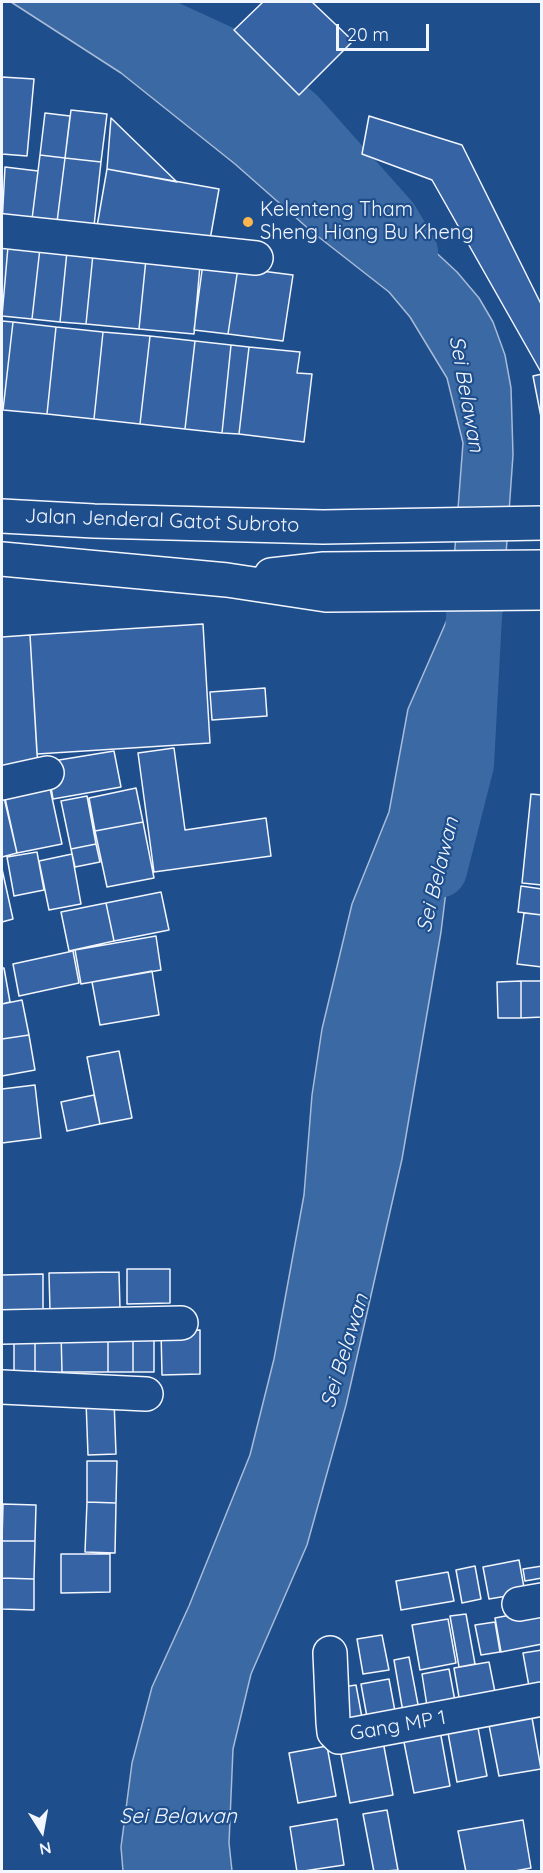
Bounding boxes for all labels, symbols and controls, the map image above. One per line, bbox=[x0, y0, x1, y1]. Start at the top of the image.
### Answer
scale bar bbox=[339, 12, 432, 50]
text: 20 m bbox=[347, 23, 389, 46]
place label: Kelenteng Tham Sheng Hiang Bu Kheng bbox=[260, 198, 474, 245]
marker: Kelenteng Tham Sheng Hiang Bu Kheng bbox=[241, 215, 255, 229]
water label: Sei Belawan bbox=[443, 334, 489, 454]
street label: Jalan Jenderal Gatot Subroto bbox=[24, 504, 300, 538]
water label: Sei Belawan bbox=[412, 815, 464, 935]
water label: Sei Belawan bbox=[316, 1291, 374, 1411]
street label: Gang MP 1 bbox=[348, 1706, 448, 1746]
north arrow bbox=[12, 1801, 72, 1861]
water label: Sei Belawan bbox=[119, 1804, 237, 1830]
text: N bbox=[38, 1838, 53, 1860]

